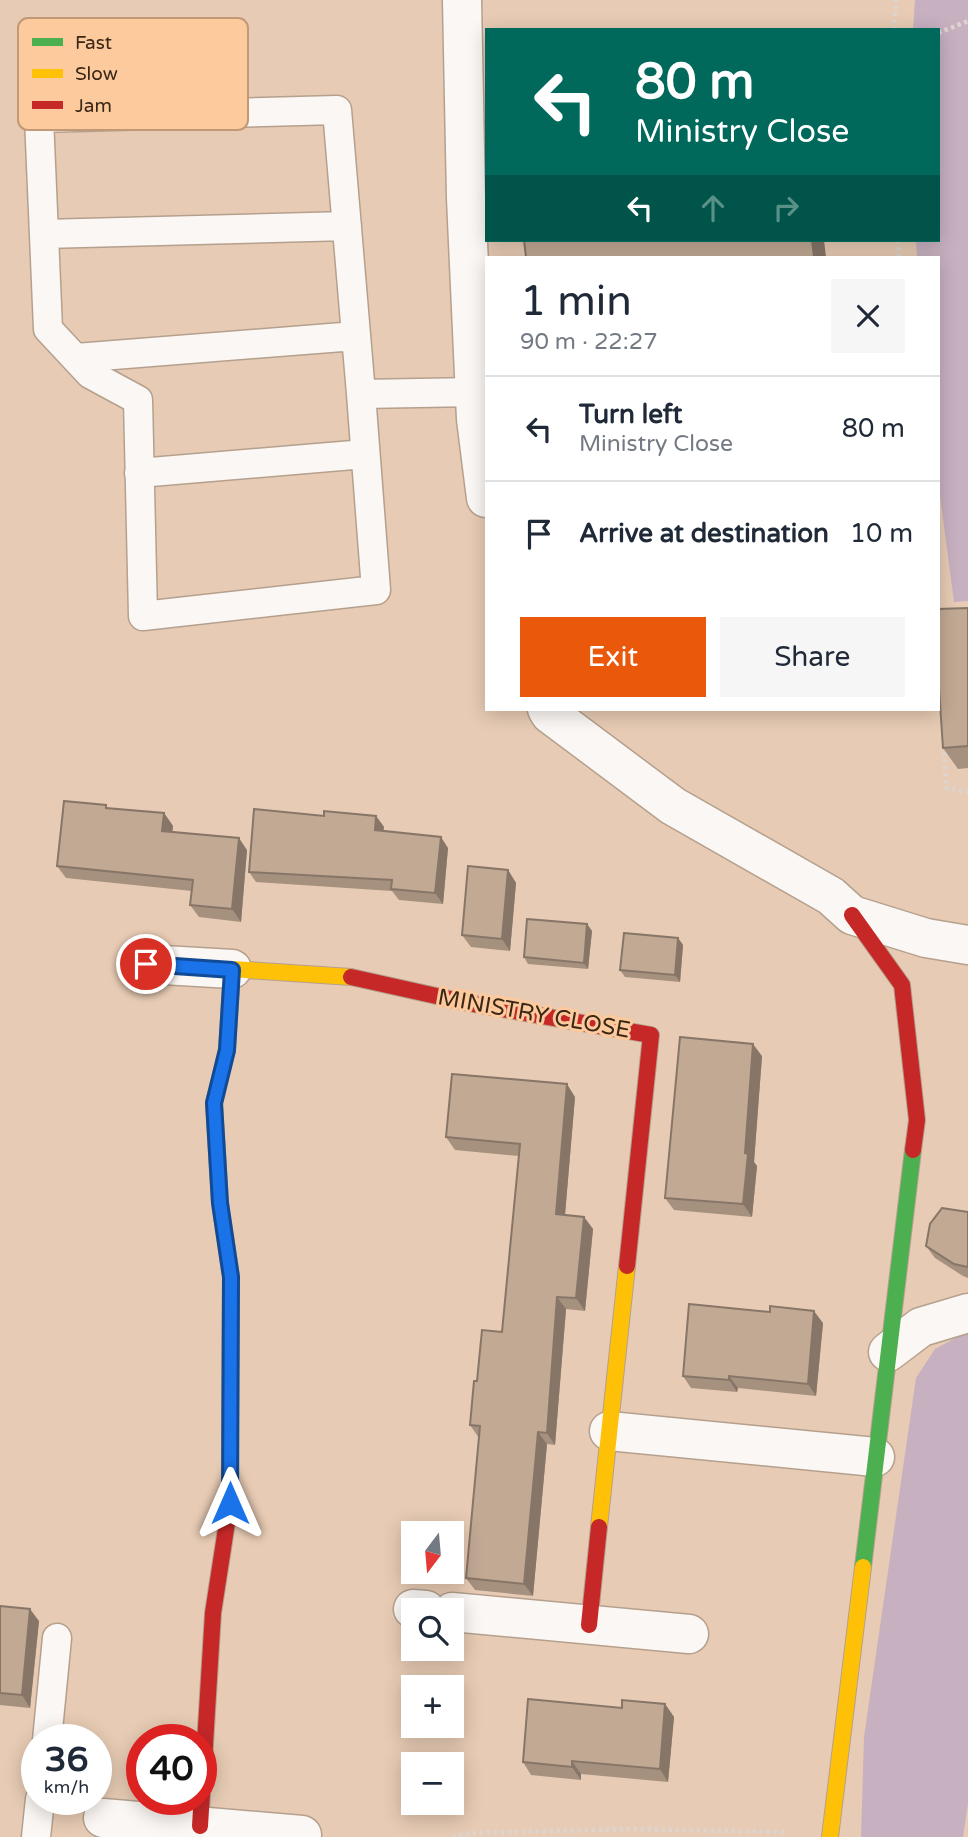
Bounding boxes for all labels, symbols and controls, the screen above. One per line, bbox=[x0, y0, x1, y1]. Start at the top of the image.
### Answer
legend bbox=[18, 18, 248, 130]
text: Fast bbox=[75, 32, 112, 54]
text: 80 m bbox=[635, 53, 754, 112]
icon: left bbox=[520, 56, 611, 147]
text: Slow bbox=[75, 63, 118, 85]
text: Jam bbox=[75, 95, 112, 117]
text: Ministry Close bbox=[635, 113, 849, 151]
icon: left bbox=[621, 189, 659, 227]
icon: ahead bbox=[694, 189, 732, 227]
icon: right bbox=[767, 189, 805, 227]
text: 1 min bbox=[520, 276, 632, 327]
button: close bbox=[831, 279, 905, 353]
text: 90 m · 22:27 bbox=[520, 328, 658, 356]
text: Turn left bbox=[579, 399, 682, 430]
icon: left bbox=[520, 410, 558, 448]
text: 80 m bbox=[842, 413, 905, 444]
text: Ministry Close bbox=[579, 430, 733, 458]
icon: arrive bbox=[520, 515, 558, 553]
text: Arrive at destination bbox=[579, 518, 829, 549]
text: 10 m bbox=[850, 518, 913, 549]
button: Exit bbox=[520, 617, 706, 697]
button: Share bbox=[720, 617, 905, 697]
pin bbox=[116, 934, 176, 994]
icon: arrive bbox=[127, 945, 165, 983]
street label: MINISTRY CLOSE bbox=[436, 983, 632, 1045]
position arrow bbox=[193, 1466, 267, 1540]
north arrow bbox=[401, 1521, 464, 1584]
map controls bbox=[401, 1521, 464, 1815]
button: search bbox=[401, 1598, 464, 1661]
button: + bbox=[401, 1675, 464, 1738]
speed limit sign: 40 bbox=[126, 1724, 217, 1815]
text: 36 bbox=[45, 1739, 88, 1781]
button: − bbox=[401, 1752, 464, 1815]
text: km/h bbox=[44, 1776, 89, 1798]

